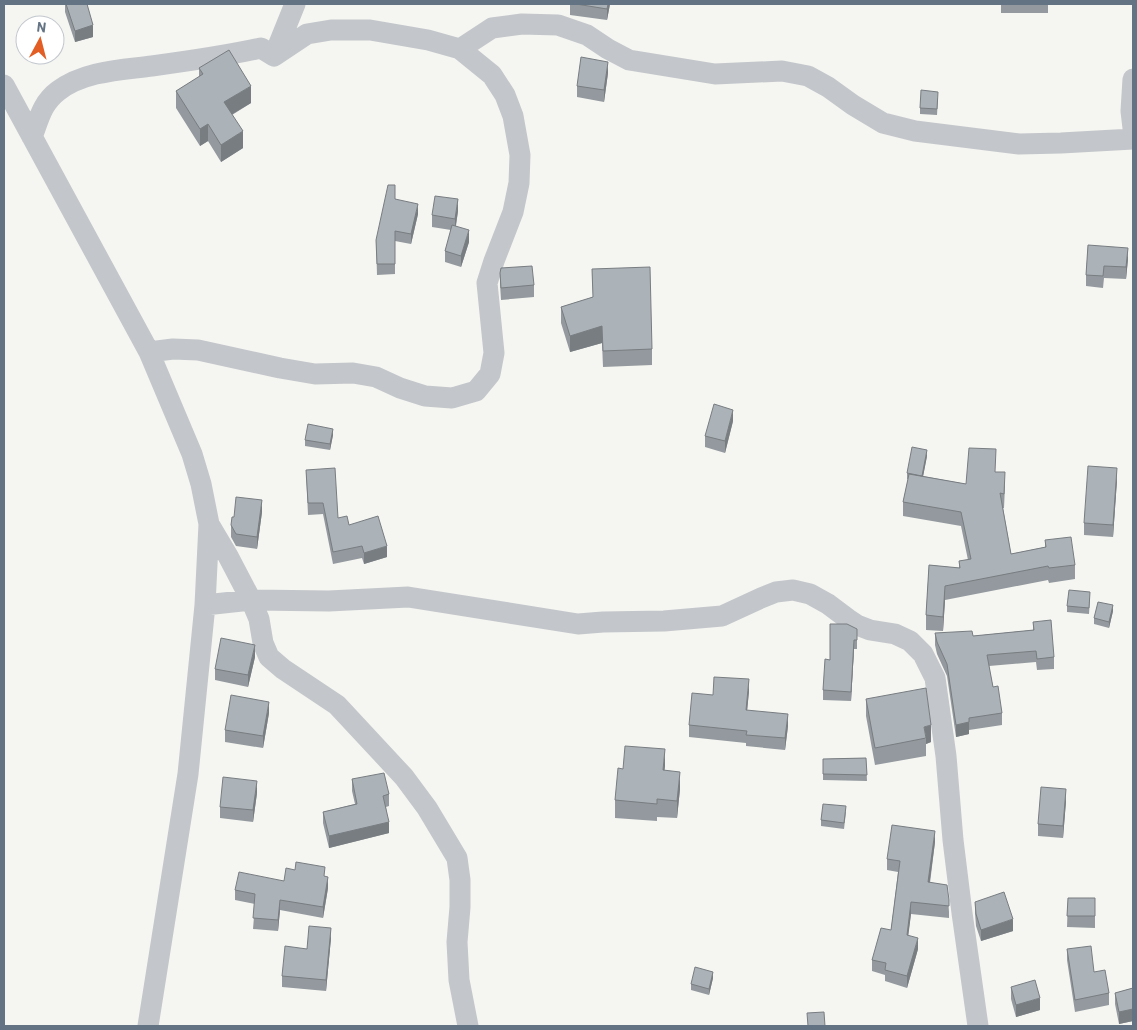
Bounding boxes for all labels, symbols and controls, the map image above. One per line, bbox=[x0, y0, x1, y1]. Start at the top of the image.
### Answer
north arrow bbox=[15, 15, 65, 65]
text: N bbox=[36, 18, 47, 36]

